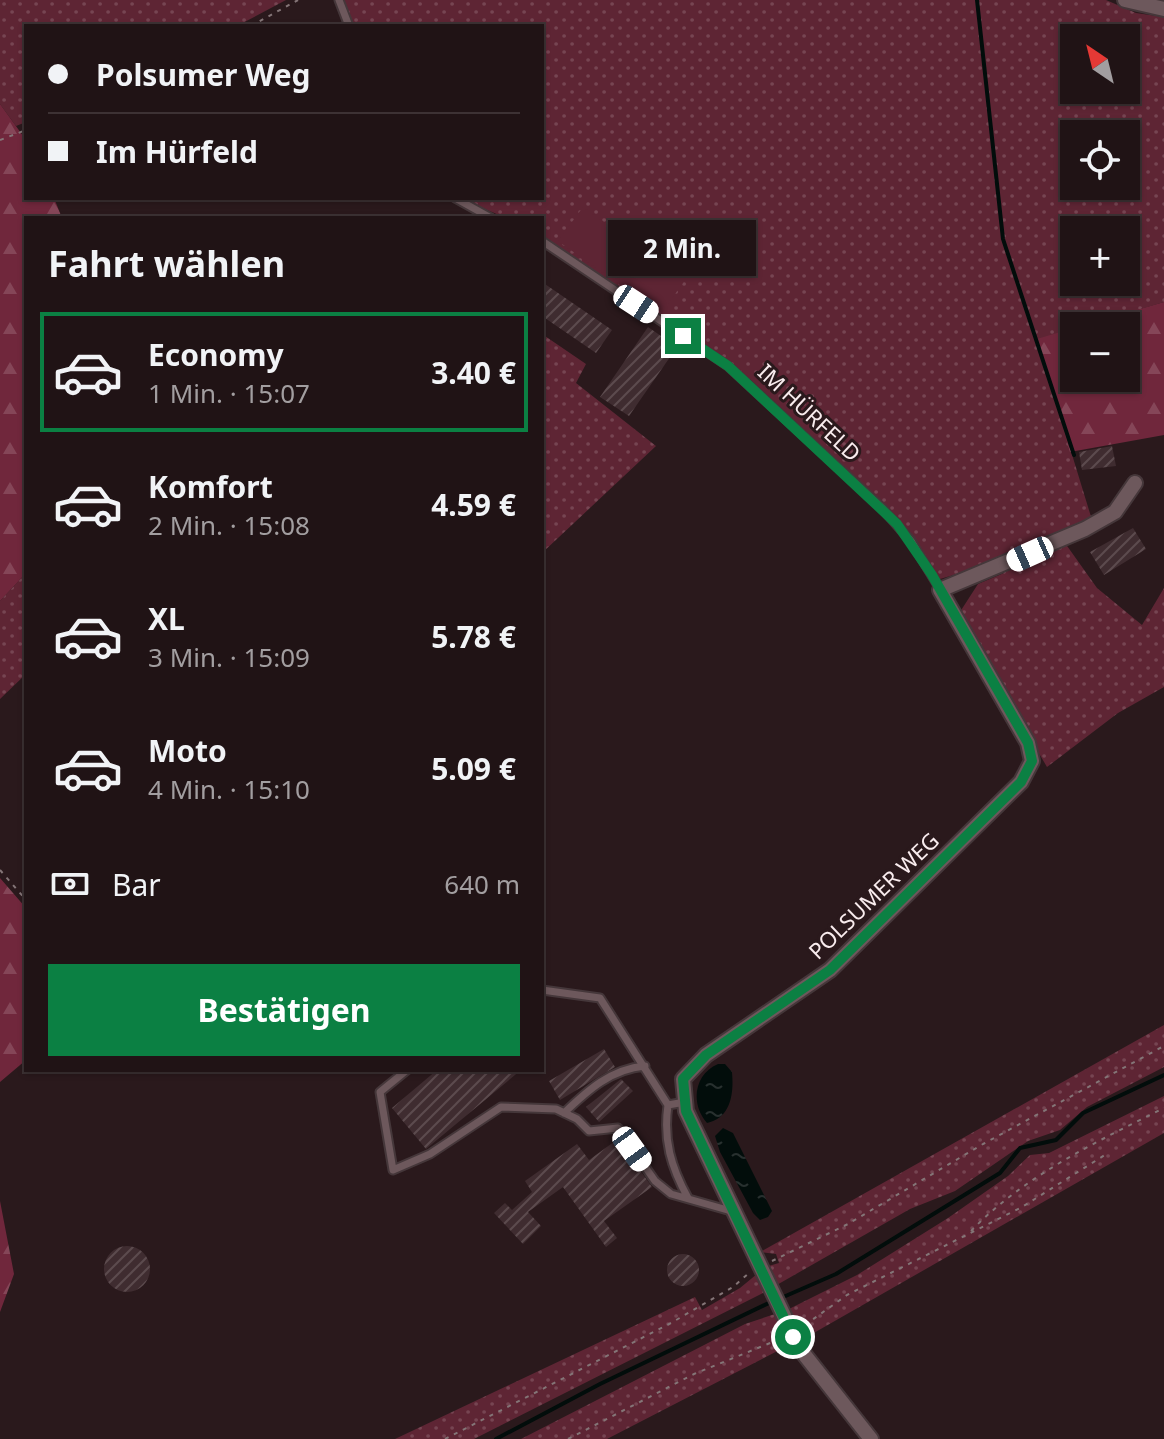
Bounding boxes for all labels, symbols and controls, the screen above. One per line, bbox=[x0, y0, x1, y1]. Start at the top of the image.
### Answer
north arrow bbox=[1060, 24, 1140, 104]
map controls bbox=[1060, 24, 1140, 392]
text: Polsumer Weg bbox=[96, 54, 311, 95]
button: locate bbox=[1060, 120, 1140, 200]
text: Im Hürfeld bbox=[96, 131, 258, 172]
button: + bbox=[1060, 216, 1140, 296]
callout: 2 Min. bbox=[609, 220, 757, 276]
text: 2 Min. bbox=[643, 230, 721, 266]
text: Fahrt wählen bbox=[48, 239, 285, 288]
car bbox=[609, 281, 663, 327]
button: − bbox=[1060, 312, 1140, 392]
route end bbox=[665, 318, 701, 354]
text: Economy bbox=[148, 334, 284, 375]
icon: car bbox=[52, 336, 124, 408]
text: 3.40 € bbox=[431, 352, 516, 393]
street label: IM HÜRFELD bbox=[752, 357, 868, 467]
text: 1 Min. · 15:07 bbox=[148, 375, 310, 411]
text: Komfort bbox=[148, 466, 273, 507]
icon: car bbox=[52, 468, 124, 540]
text: 4.59 € bbox=[431, 484, 516, 525]
text: 2 Min. · 15:08 bbox=[148, 507, 310, 543]
car bbox=[1003, 533, 1057, 575]
text: XL bbox=[148, 598, 185, 639]
icon: car bbox=[52, 600, 124, 672]
text: 5.78 € bbox=[431, 616, 516, 657]
text: 3 Min. · 15:09 bbox=[148, 639, 310, 675]
text: Moto bbox=[148, 730, 227, 771]
icon: car bbox=[52, 732, 124, 804]
text: 5.09 € bbox=[431, 748, 516, 789]
text: 4 Min. · 15:10 bbox=[148, 771, 310, 807]
street label: POLSUMER WEG bbox=[801, 825, 945, 965]
icon: cash bbox=[48, 862, 92, 906]
text: Bar bbox=[112, 864, 161, 905]
text: 640 m bbox=[444, 866, 520, 902]
button: Bestätigen bbox=[48, 964, 520, 1056]
car bbox=[608, 1123, 656, 1175]
route start bbox=[775, 1319, 811, 1355]

